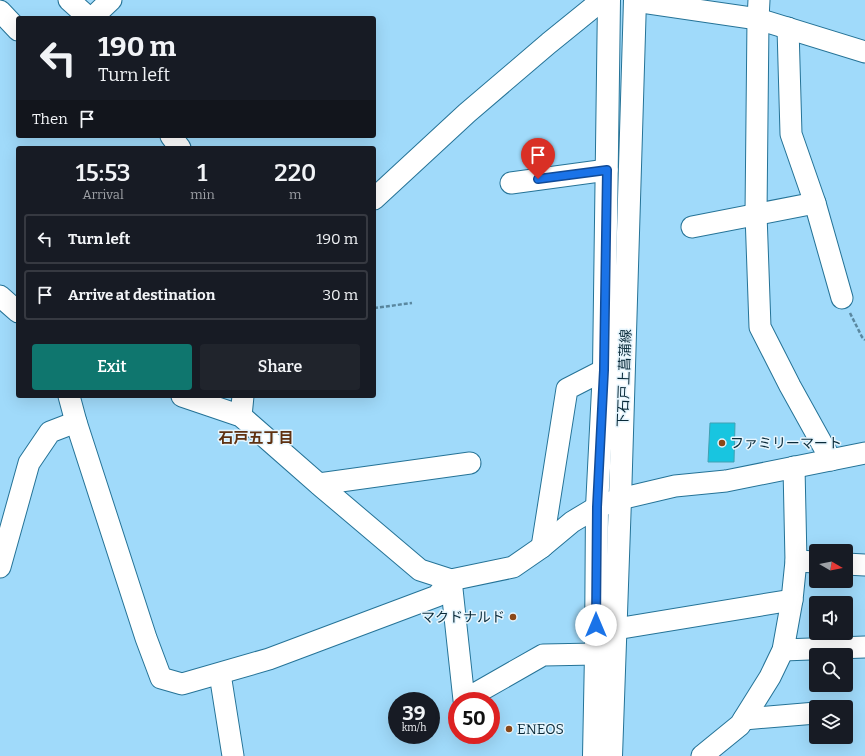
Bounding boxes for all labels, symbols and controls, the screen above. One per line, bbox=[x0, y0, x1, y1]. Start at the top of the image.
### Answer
text: 190 m bbox=[98, 30, 176, 63]
icon: left bbox=[32, 32, 84, 84]
text: Turn left bbox=[98, 64, 170, 86]
icon: arrive bbox=[76, 108, 98, 130]
text: Then bbox=[32, 110, 68, 128]
pin bbox=[521, 138, 555, 179]
icon: arrive bbox=[527, 144, 549, 166]
text: 15:53 bbox=[76, 159, 130, 187]
text: 1 bbox=[197, 159, 207, 187]
text: 220 bbox=[274, 159, 316, 187]
text: Arrival bbox=[82, 187, 124, 202]
text: min bbox=[190, 187, 215, 202]
text: m bbox=[289, 187, 302, 202]
icon: left bbox=[34, 228, 56, 250]
text: Turn left bbox=[68, 230, 130, 248]
text: 190 m bbox=[316, 230, 358, 248]
icon: arrive bbox=[34, 284, 56, 306]
text: Arrive at destination bbox=[68, 286, 215, 304]
text: 30 m bbox=[323, 286, 358, 304]
street label: 下石戸上菖蒲線 bbox=[614, 329, 635, 427]
button: Exit bbox=[32, 344, 192, 390]
button: Share bbox=[200, 344, 360, 390]
district label: 石戸五丁目 bbox=[218, 429, 294, 447]
place label: ファミリーマート bbox=[730, 435, 842, 452]
marker: ファミリーマート bbox=[717, 438, 727, 448]
north arrow bbox=[809, 544, 853, 588]
map controls bbox=[809, 544, 853, 744]
button: sound bbox=[809, 596, 853, 640]
position arrow bbox=[575, 604, 617, 646]
place label: マクドナルド bbox=[421, 609, 505, 626]
marker: マクドナルド bbox=[508, 612, 518, 622]
button: search bbox=[809, 648, 853, 692]
speed limit sign: 50 bbox=[448, 692, 500, 744]
button: layers bbox=[809, 700, 853, 744]
text: 39 bbox=[402, 701, 426, 725]
place label: ENEOS bbox=[517, 721, 564, 738]
text: km/h bbox=[402, 722, 426, 734]
marker: ENEOS bbox=[504, 724, 514, 734]

